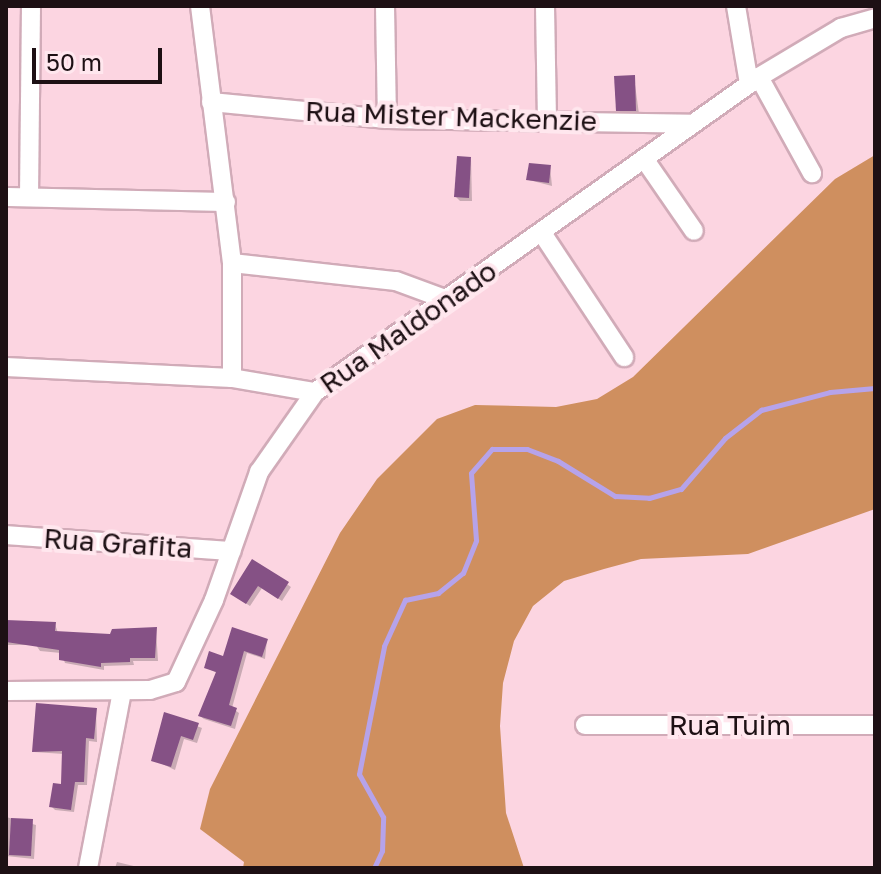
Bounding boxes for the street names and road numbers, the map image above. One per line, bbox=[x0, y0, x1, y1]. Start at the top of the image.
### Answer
street label: Rua Mister Mackenzie bbox=[305, 94, 597, 138]
street label: Rua Maldonado bbox=[313, 254, 503, 400]
street label: Rua Grafita bbox=[42, 521, 194, 565]
street label: Rua Tuim bbox=[669, 708, 791, 742]

